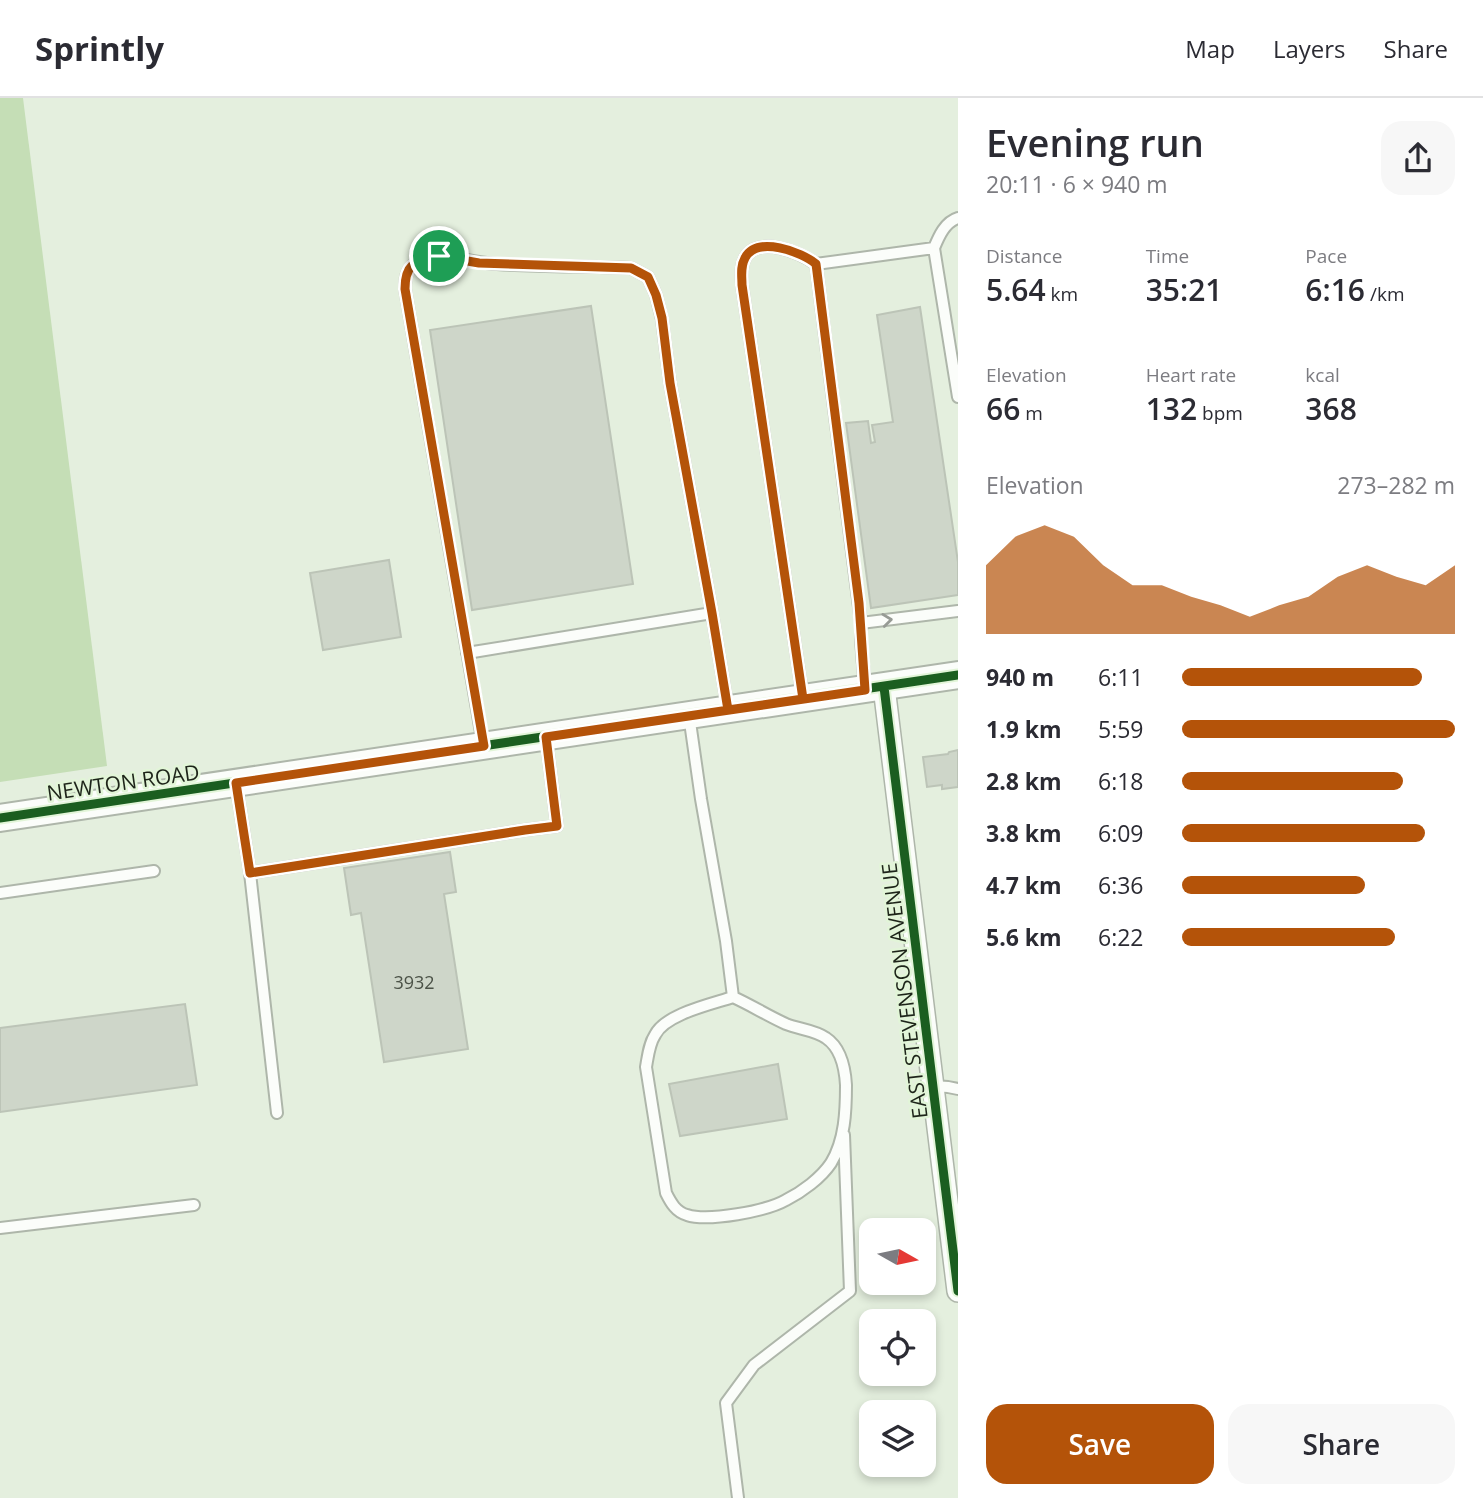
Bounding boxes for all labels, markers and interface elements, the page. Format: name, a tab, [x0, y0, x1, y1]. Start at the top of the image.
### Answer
text: Sprintly	[35, 26, 164, 71]
text: Map	[1185, 32, 1235, 65]
text: Layers	[1273, 32, 1346, 65]
text: Share	[1384, 32, 1448, 65]
text: Evening run	[986, 116, 1204, 168]
button: share	[1381, 121, 1455, 195]
text: 20:11 · 6 × 940 m	[986, 168, 1168, 200]
pin	[409, 226, 469, 286]
icon: arrive	[420, 237, 458, 275]
text: Distance	[986, 243, 1062, 269]
text: Time	[1146, 243, 1189, 269]
text: Pace	[1305, 243, 1347, 269]
text: 5.64	[986, 269, 1046, 310]
text: 35:21	[1146, 269, 1223, 310]
text: 6:16	[1305, 269, 1365, 310]
text: km	[1046, 281, 1078, 307]
text: /km	[1365, 281, 1405, 307]
text: Elevation	[986, 362, 1067, 388]
text: Heart rate	[1146, 362, 1236, 388]
text: kcal	[1305, 362, 1340, 388]
text: 66	[986, 388, 1020, 429]
text: 132	[1146, 388, 1197, 429]
text: 368	[1305, 388, 1357, 429]
text: m	[1020, 400, 1043, 426]
text: bpm	[1197, 400, 1243, 426]
text: Elevation	[986, 469, 1084, 501]
text: 273–282 m	[1337, 469, 1455, 501]
one-way arrow	[881, 612, 893, 627]
text: 940 m	[986, 661, 1054, 693]
text: 6:11	[1098, 661, 1144, 693]
text: 1.9 km	[986, 713, 1062, 745]
text: 5:59	[1098, 713, 1144, 745]
street label: NEWTON ROAD	[45, 757, 201, 807]
text: 2.8 km	[986, 765, 1062, 797]
text: 6:18	[1098, 765, 1144, 797]
text: 3.8 km	[986, 817, 1062, 849]
text: 6:09	[1098, 817, 1144, 849]
street label: EAST STEVENSON AVENUE	[874, 861, 934, 1121]
text: 4.7 km	[986, 869, 1062, 901]
text: 6:36	[1098, 869, 1144, 901]
text: 5.6 km	[986, 921, 1062, 953]
text: 6:22	[1098, 921, 1144, 953]
house number: 3932	[393, 970, 435, 994]
north arrow	[859, 1218, 936, 1295]
map controls	[859, 1218, 936, 1477]
button: locate	[859, 1309, 936, 1386]
button: layers	[859, 1400, 936, 1477]
button: Save	[986, 1404, 1214, 1484]
button: Share	[1228, 1404, 1455, 1484]

